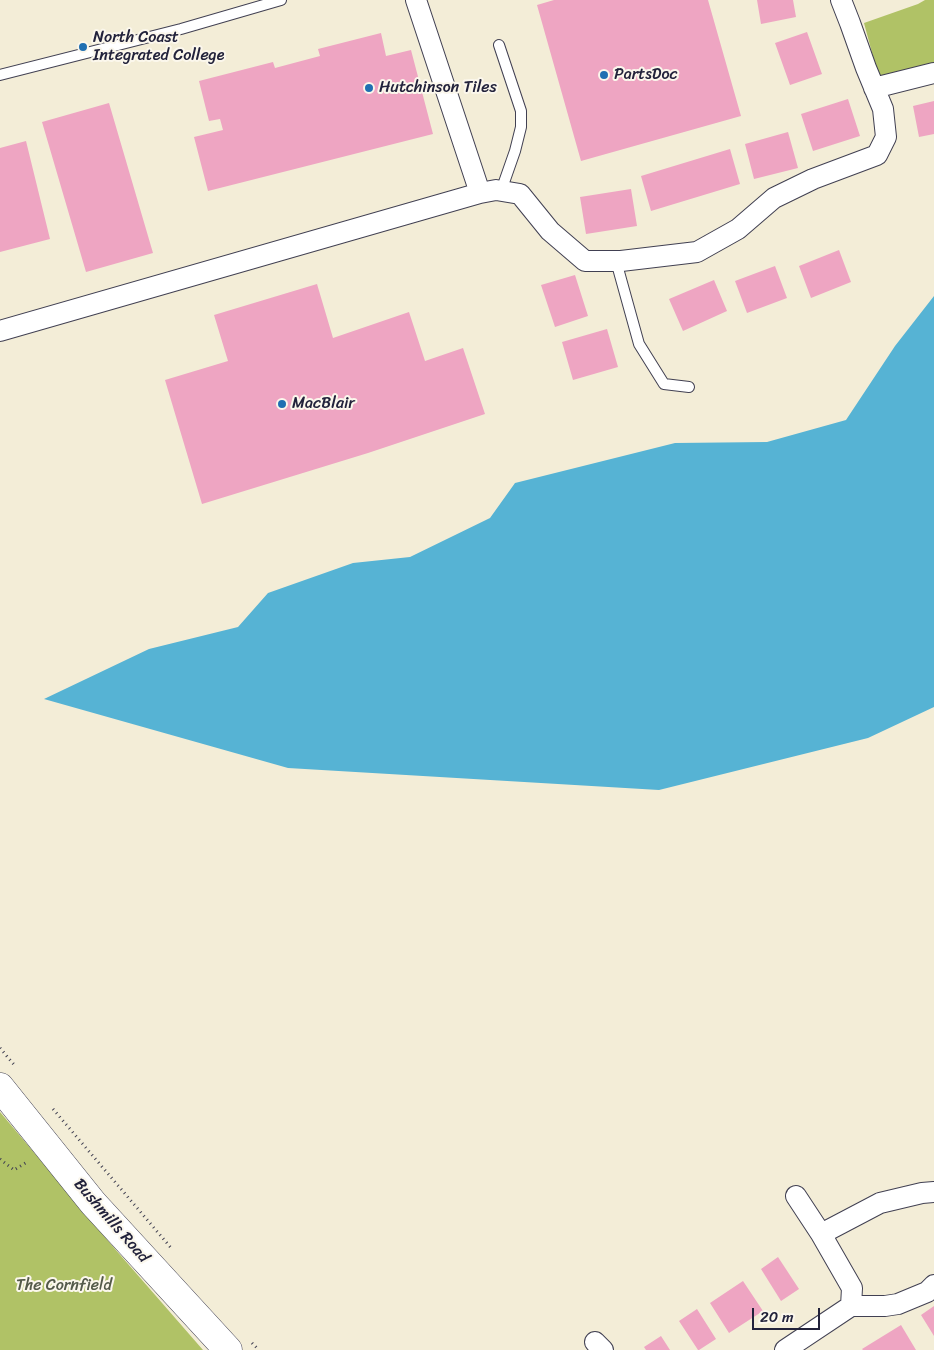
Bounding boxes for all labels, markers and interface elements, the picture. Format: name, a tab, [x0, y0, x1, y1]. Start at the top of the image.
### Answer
place label: North Coast Integrated College	[93, 28, 224, 66]
marker: North Coast Integrated College	[77, 41, 89, 53]
place label: PartsDoc	[614, 65, 678, 85]
marker: PartsDoc	[598, 69, 610, 81]
place label: Hutchinson Tiles	[379, 78, 497, 98]
marker: Hutchinson Tiles	[363, 82, 375, 94]
place label: MacBlair	[292, 394, 355, 414]
marker: MacBlair	[276, 398, 288, 410]
street label: Bushmills Road	[69, 1175, 153, 1267]
park label: The Cornfield	[16, 1276, 112, 1296]
scale bar	[754, 1298, 822, 1330]
text: 20 m	[760, 1304, 794, 1330]

